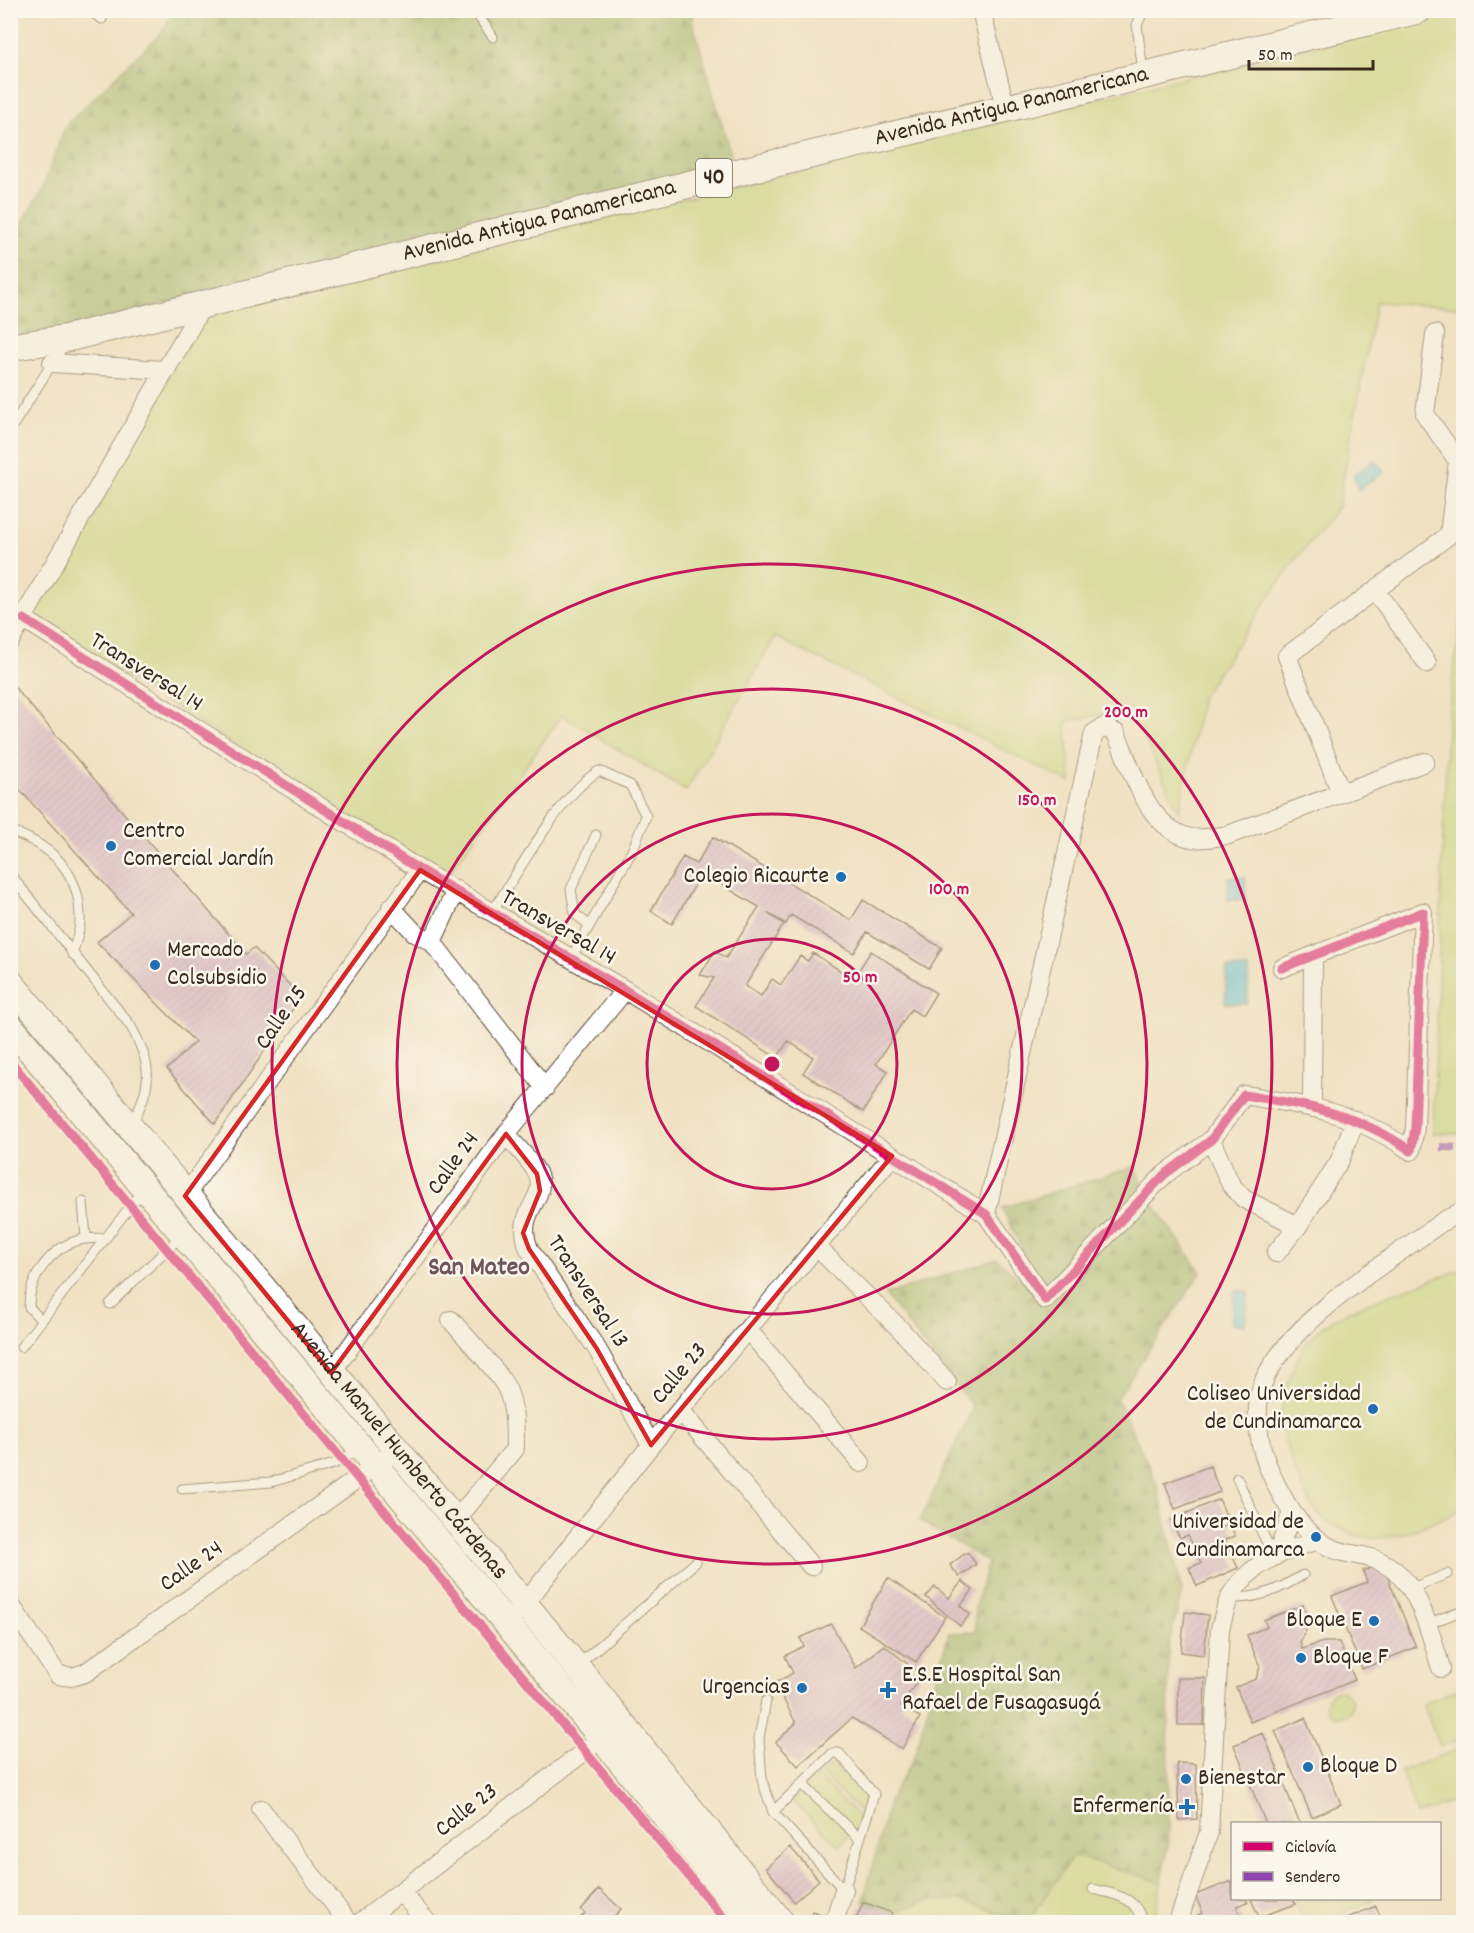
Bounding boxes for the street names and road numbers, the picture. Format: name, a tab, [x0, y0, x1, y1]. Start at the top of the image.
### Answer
street label: Avenida Antigua Panamericana	[871, 58, 1153, 156]
road number: 40	[696, 159, 732, 197]
street label: Avenida Antigua Panamericana	[399, 171, 680, 272]
street label: Transversal 14	[83, 625, 209, 721]
street label: Transversal 14	[494, 881, 622, 975]
street label: Calle 25	[247, 979, 317, 1057]
street label: Calle 24	[419, 1125, 489, 1203]
street label: Transversal 13	[538, 1229, 636, 1355]
street label: Avenida Manuel Humberto Cárdenas	[281, 1314, 516, 1588]
street label: Calle 23	[644, 1336, 716, 1412]
street label: Calle 24	[153, 1533, 231, 1601]
street label: Calle 23	[428, 1776, 506, 1846]

